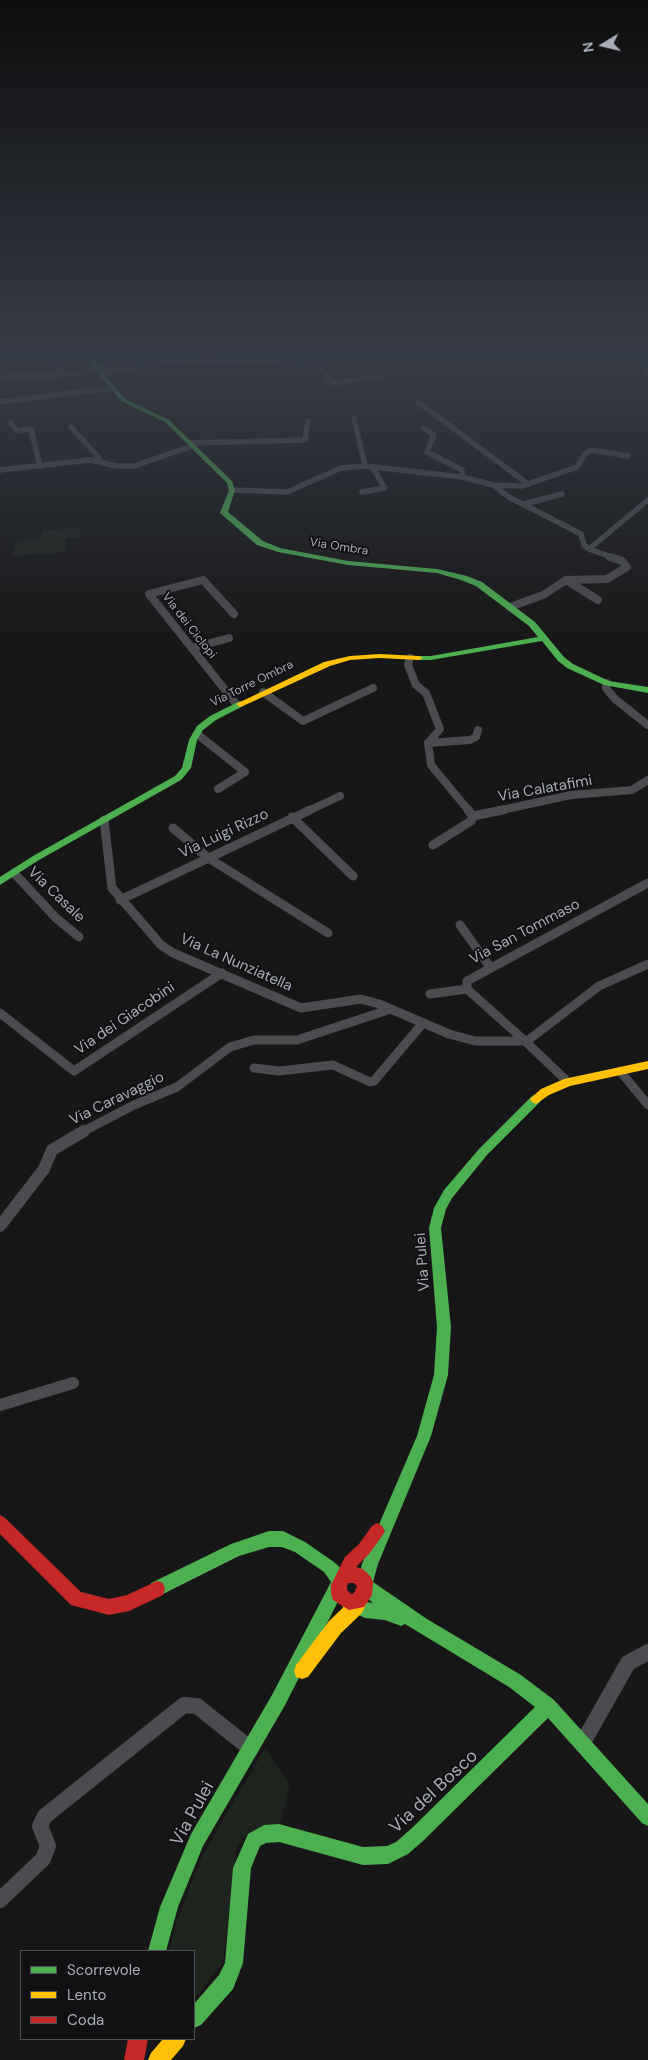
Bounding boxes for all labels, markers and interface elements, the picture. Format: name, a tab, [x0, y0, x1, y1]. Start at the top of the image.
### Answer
north arrow	[578, 20, 628, 70]
text: N	[578, 41, 598, 54]
street label: Via Ombra	[309, 535, 369, 559]
street label: Via dei Ciclopi	[159, 590, 219, 662]
street label: Via Torre Ombra	[208, 658, 296, 710]
street label: Via Calatafimi	[496, 772, 594, 806]
street label: Via Luigi Rizzo	[176, 805, 272, 863]
street label: Via Casale	[24, 863, 88, 927]
street label: Via San Tommaso	[467, 895, 583, 969]
street label: Via La Nunziatella	[177, 930, 295, 996]
street label: Via dei Giacobini	[71, 979, 179, 1059]
street label: Via Caravaggio	[67, 1068, 167, 1130]
street label: Via Pulei	[412, 1232, 434, 1292]
street label: Via del Bosco	[385, 1746, 483, 1838]
street label: Via Pulei	[167, 1778, 219, 1850]
legend	[20, 1950, 195, 2040]
text: Scorrevole	[67, 1960, 141, 1980]
text: Lento	[67, 1985, 106, 2005]
text: Coda	[67, 2010, 104, 2030]

